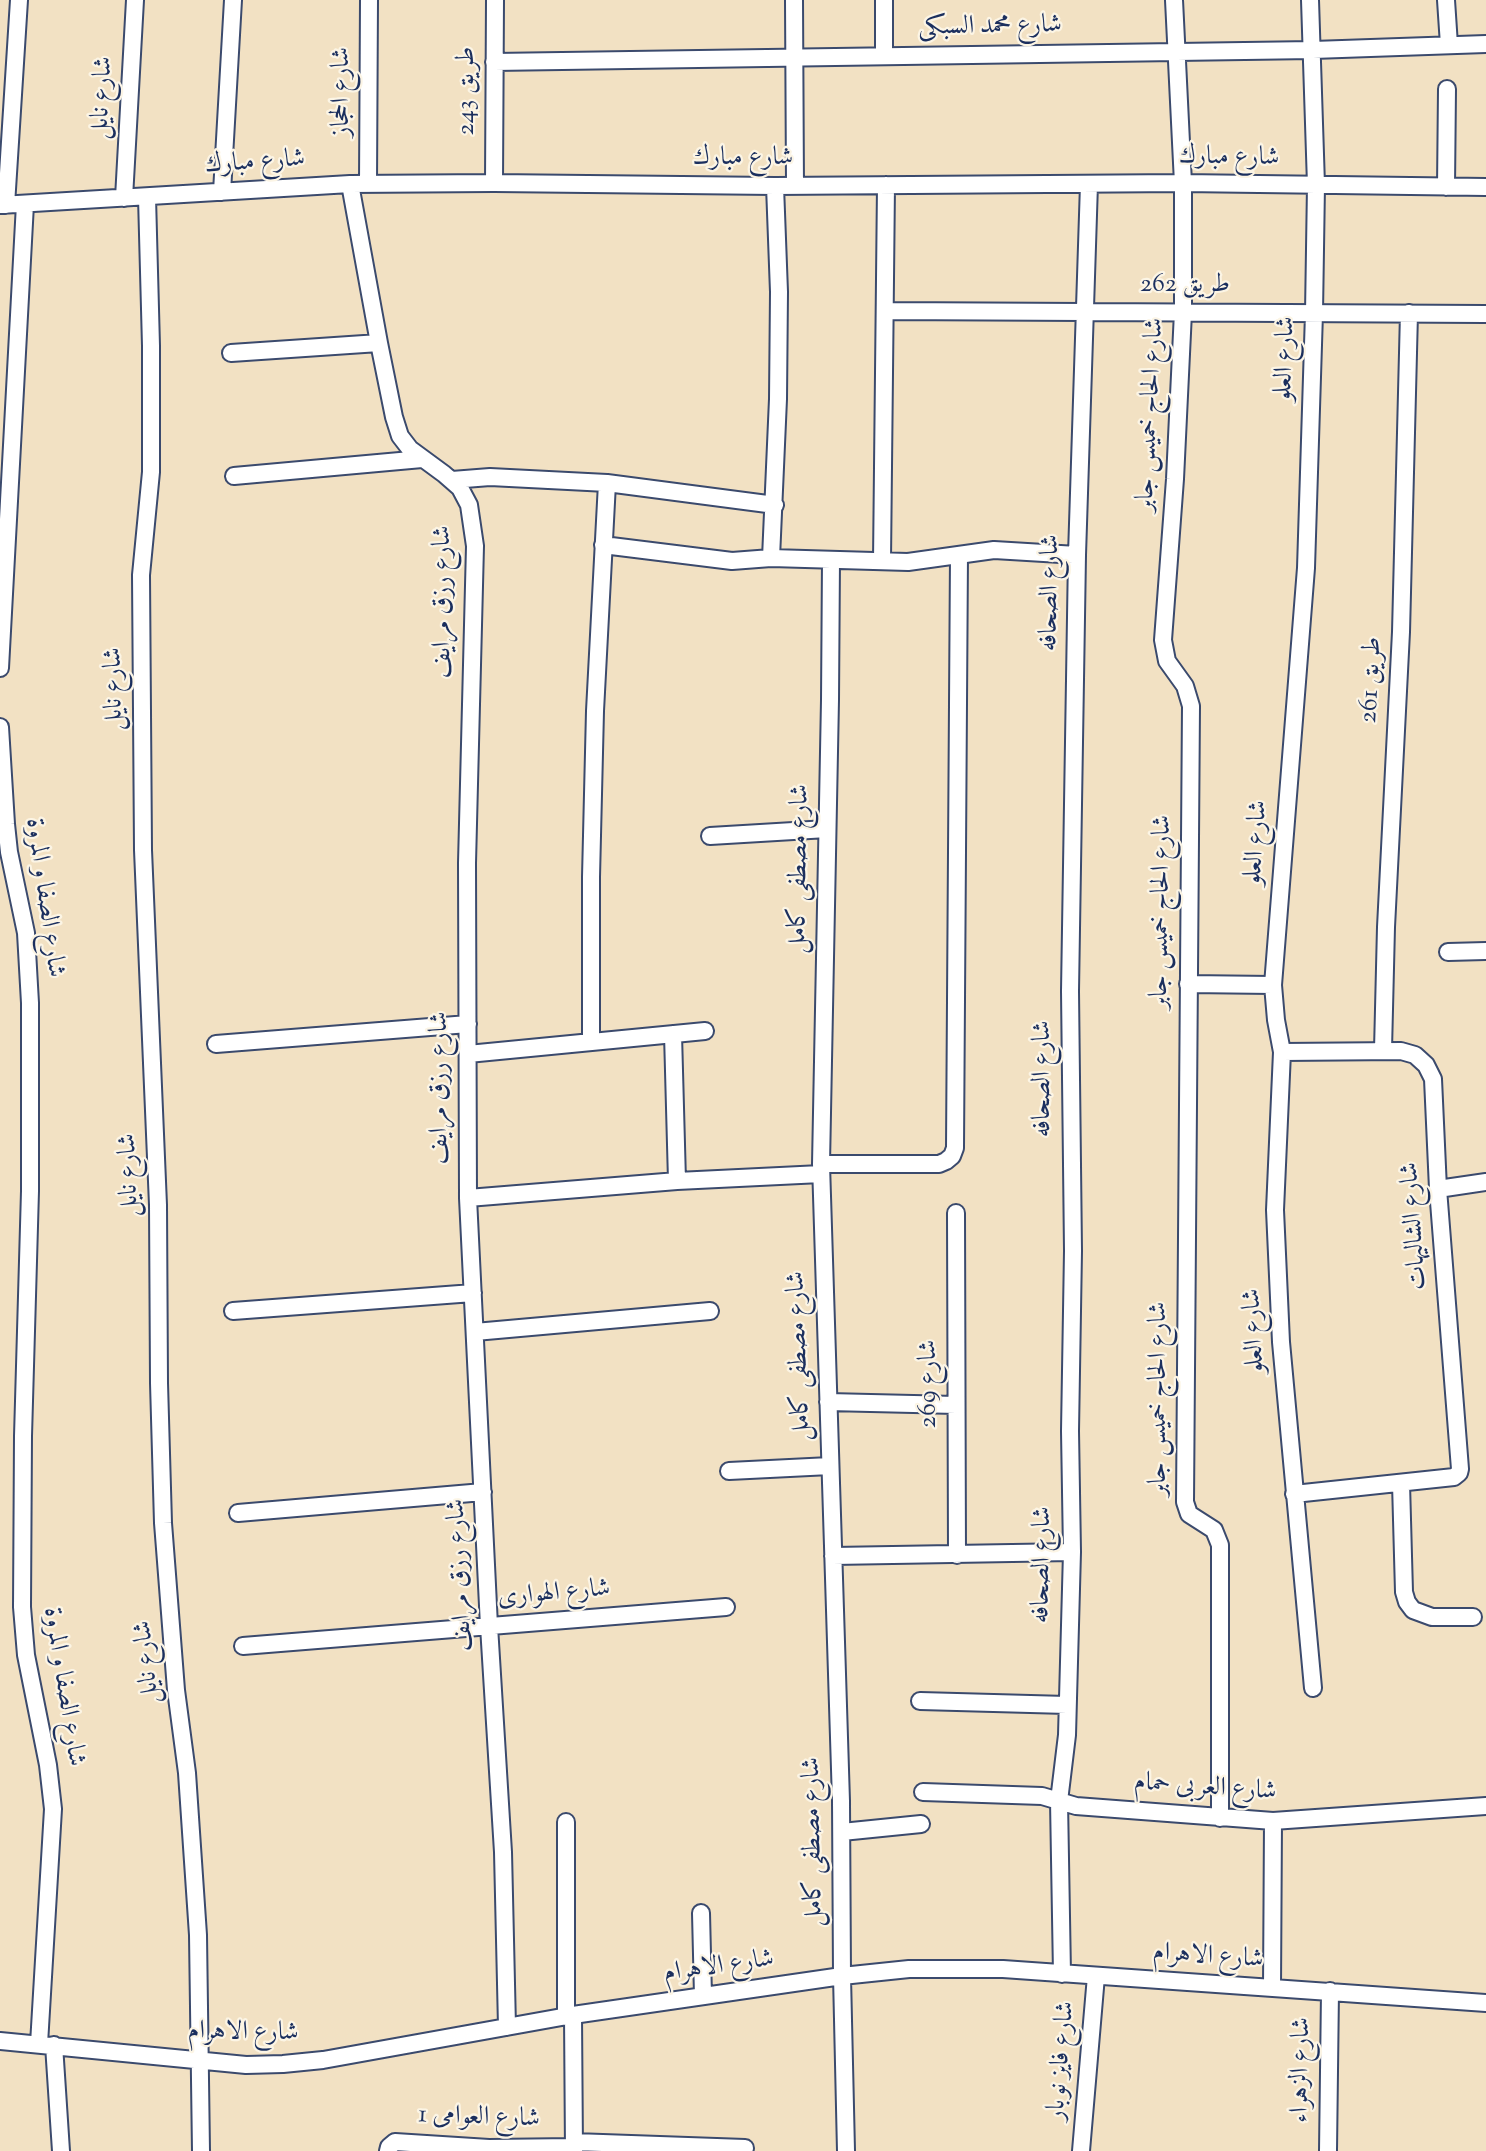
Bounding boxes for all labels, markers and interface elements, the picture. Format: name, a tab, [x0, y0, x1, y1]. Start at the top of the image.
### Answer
street label: شارع محمد السبكى	[918, 11, 1062, 45]
street label: شارع الحجاز	[328, 47, 360, 137]
street label: طريق 243	[453, 47, 485, 135]
street label: شارع نايل	[86, 56, 122, 140]
street label: شارع مبارك	[1178, 143, 1280, 175]
street label: شارع مبارك	[693, 144, 793, 176]
street label: شارع مبارك	[204, 145, 306, 183]
street label: طريق 262	[1140, 271, 1230, 303]
street label: شارع العلو	[1270, 316, 1304, 402]
street label: شارع الحاج خميس جابر	[1131, 317, 1173, 513]
street label: شارع رزق مرايف	[429, 526, 461, 678]
street label: شارع الصحافه	[1035, 534, 1069, 652]
street label: طريق 261	[1355, 636, 1391, 724]
street label: شارع نايل	[100, 647, 132, 731]
street label: شارع مصطفى كامل	[784, 784, 818, 954]
street label: شارع العلو	[1239, 799, 1277, 887]
street label: شارع الحاج خميس جابر	[1146, 815, 1180, 1009]
street label: شارع الصفا و المروة	[16, 816, 70, 980]
street label: شارع رزق مرايف	[426, 1012, 458, 1164]
street label: شارع الصحافه	[1029, 1021, 1061, 1137]
street label: شارع نايل	[114, 1133, 148, 1217]
street label: شارع الشاليهات	[1396, 1161, 1436, 1291]
street label: شارع مصطفى كامل	[782, 1271, 820, 1441]
street label: شارع العلو	[1238, 1288, 1274, 1374]
street label: شارع الحاج خميس جابر	[1145, 1302, 1177, 1496]
street label: شارع 269	[915, 1340, 947, 1428]
street label: شارع رزق مرايف	[442, 1498, 482, 1652]
street label: شارع الصحافه	[1027, 1506, 1061, 1624]
street label: شارع الهوارى	[496, 1575, 612, 1615]
street label: شارع الصفا و المروة	[34, 1605, 90, 1769]
street label: شارع نايل	[129, 1619, 169, 1705]
street label: شارع مصطفى كامل	[798, 1757, 832, 1927]
street label: شارع العربى حمام	[1133, 1768, 1277, 1810]
street label: شارع الاهرام	[1152, 1939, 1264, 1977]
street label: شارع الاهرام	[662, 1945, 776, 1991]
street label: شارع فايز نوبار	[1042, 2000, 1084, 2122]
street label: شارع الاهرام	[187, 2017, 299, 2051]
street label: شارع الزهراء	[1286, 2017, 1320, 2123]
street label: شارع العوامى 1	[418, 2101, 540, 2137]

